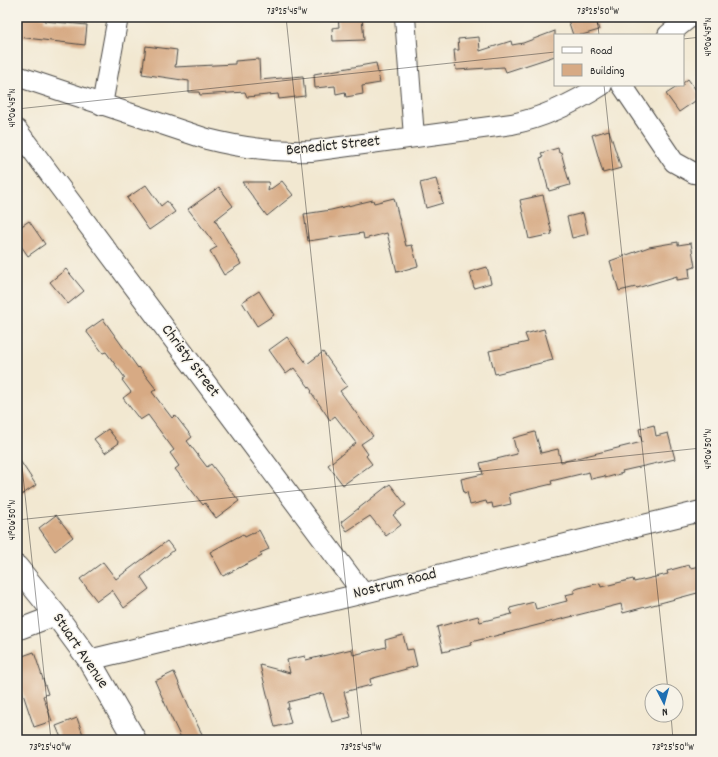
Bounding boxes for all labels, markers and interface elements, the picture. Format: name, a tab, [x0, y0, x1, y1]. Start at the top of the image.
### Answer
text: 73°25'45"W	[267, 5, 308, 19]
text: 73°25'50"W	[577, 5, 619, 19]
text: 41°06'45"N	[702, 17, 716, 57]
legend	[554, 34, 684, 86]
text: Road	[590, 43, 612, 60]
text: Building	[590, 63, 625, 80]
text: 41°06'45"N	[6, 88, 20, 128]
street label: Benedict Street	[285, 130, 381, 162]
street label: Christy Street	[155, 320, 225, 402]
text: 41°06'50"N	[702, 429, 716, 469]
text: 41°06'50"N	[6, 500, 20, 540]
street label: Nostrum Road	[351, 563, 439, 605]
street label: Stuart Avenue	[46, 609, 114, 693]
north arrow	[644, 683, 684, 723]
text: N	[661, 703, 668, 719]
text: 73°25'40"W	[29, 741, 71, 755]
text: 73°25'45"W	[341, 741, 382, 755]
text: 73°25'50"W	[652, 741, 694, 755]

